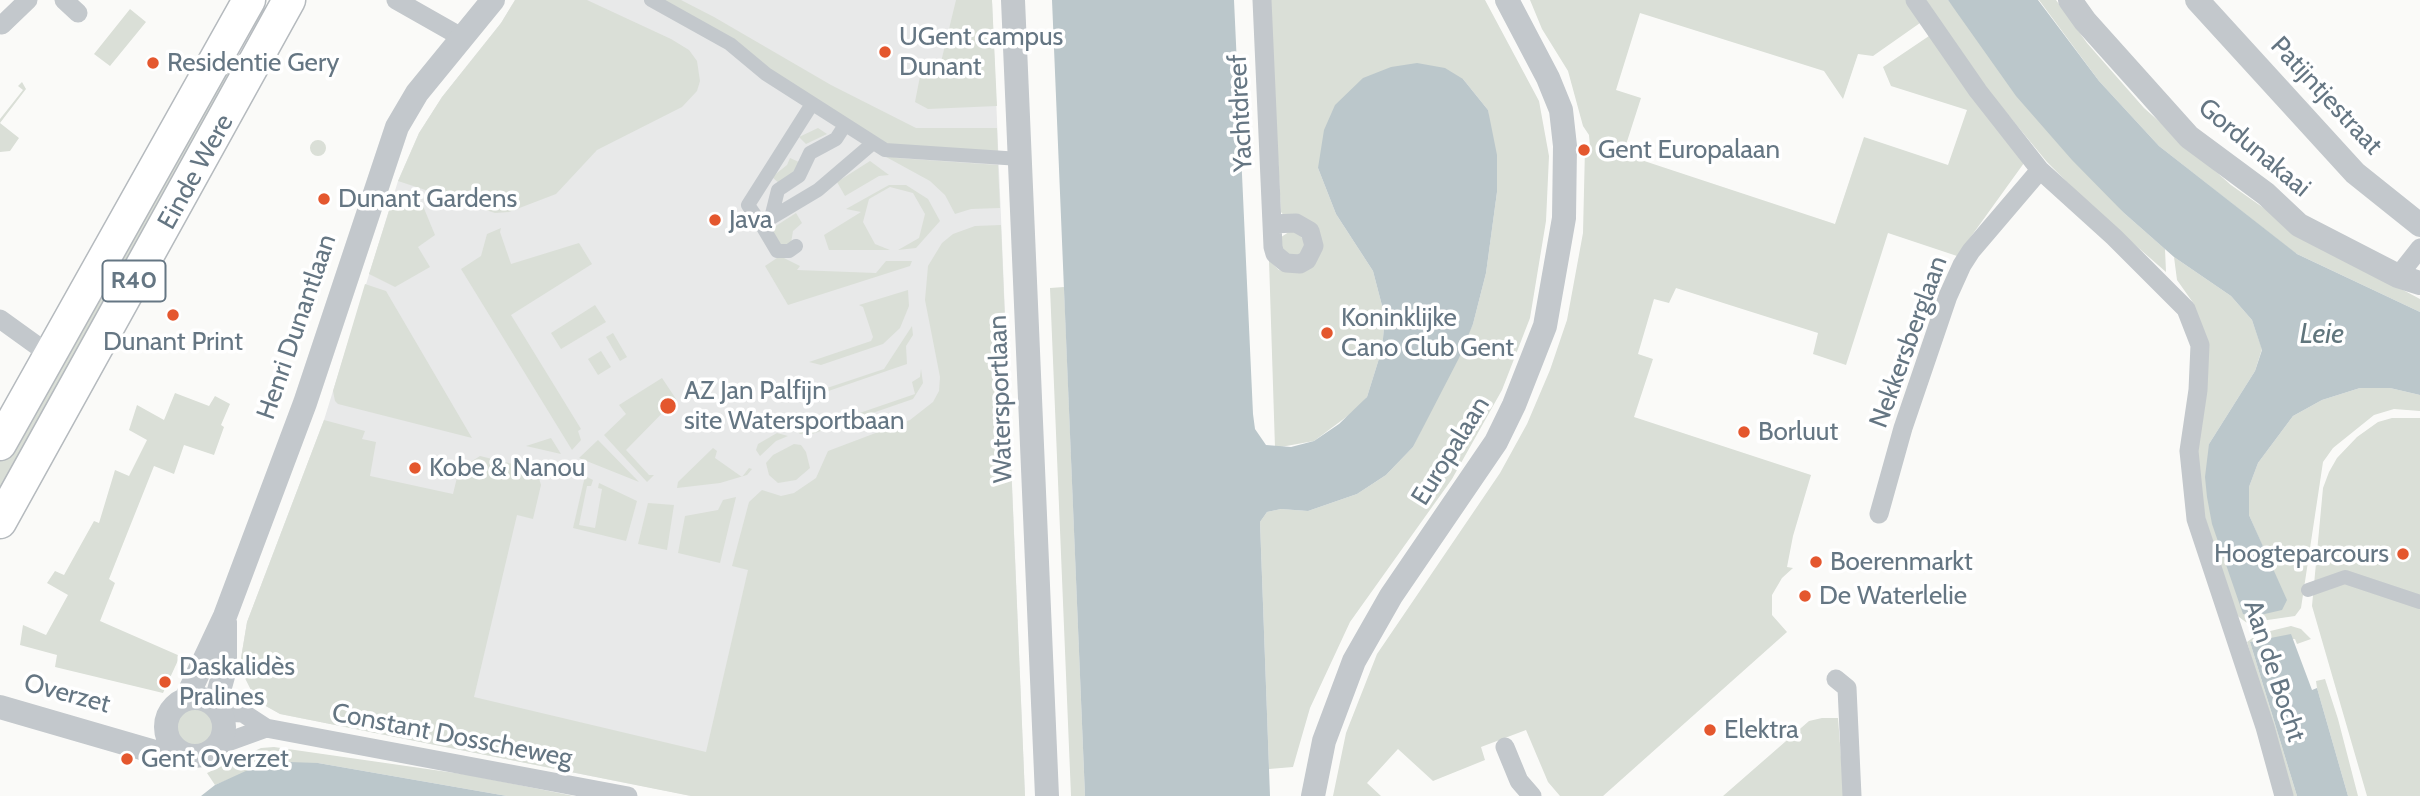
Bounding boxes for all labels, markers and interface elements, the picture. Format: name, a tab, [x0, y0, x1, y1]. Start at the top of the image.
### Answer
place label: UGent campus Dunant	[899, 21, 1063, 82]
street label: Patijntjestraat	[2264, 31, 2388, 161]
marker: UGent campus Dunant	[877, 44, 893, 60]
place label: Residentie Gery	[167, 47, 339, 79]
street label: Yachtdreef	[1222, 54, 1260, 172]
marker: Residentie Gery	[145, 55, 161, 71]
street label: Gordunakaai	[2192, 92, 2316, 204]
street label: Einde Were	[152, 109, 240, 235]
place label: Gent Europalaan	[1598, 134, 1780, 166]
marker: Gent Europalaan	[1576, 142, 1592, 158]
place label: Dunant Gardens	[338, 183, 517, 215]
marker: Dunant Gardens	[316, 191, 332, 207]
place label: Java	[729, 204, 772, 236]
marker: Java	[707, 212, 723, 228]
street label: Henri Dunantlaan	[251, 230, 343, 424]
street label: Nekkersberglaan	[1863, 252, 1955, 432]
road number: R40	[102, 260, 166, 302]
place label: Koninklijke Cano Club Gent	[1341, 302, 1514, 364]
marker: Dunant Print	[165, 307, 181, 323]
street label: Watersportlaan	[982, 314, 1020, 484]
water label: Leie	[2300, 318, 2344, 352]
marker: Koninklijke Cano Club Gent	[1319, 325, 1335, 341]
place label: Dunant Print	[103, 326, 243, 358]
place label: AZ Jan Palfijn site Watersportbaan	[684, 375, 905, 436]
street label: Europalaan	[1405, 391, 1497, 511]
marker: AZ Jan Palfijn site Watersportbaan	[658, 396, 678, 416]
place label: Borluut	[1758, 416, 1838, 448]
marker: Borluut	[1736, 424, 1752, 440]
place label: Kobe & Nanou	[429, 452, 585, 484]
marker: Kobe & Nanou	[407, 460, 423, 476]
place label: Hoogteparcours	[2214, 538, 2389, 570]
place label: Boerenmarkt	[1830, 546, 1973, 578]
marker: Hoogteparcours	[2395, 546, 2411, 562]
marker: Boerenmarkt	[1808, 554, 1824, 570]
place label: De Waterlelie	[1819, 580, 1967, 612]
marker: De Waterlelie	[1797, 588, 1813, 604]
street label: Aan de Bocht	[2236, 596, 2312, 746]
place label: Daskalidès Pralines	[179, 651, 295, 712]
street label: Overzet	[20, 668, 114, 720]
marker: Daskalidès Pralines	[157, 674, 173, 690]
street label: Constant Dosscheweg	[329, 697, 575, 775]
place label: Elektra	[1724, 714, 1799, 746]
marker: Elektra	[1702, 722, 1718, 738]
place label: Gent Overzet	[141, 743, 289, 775]
marker: Gent Overzet	[119, 751, 135, 767]

